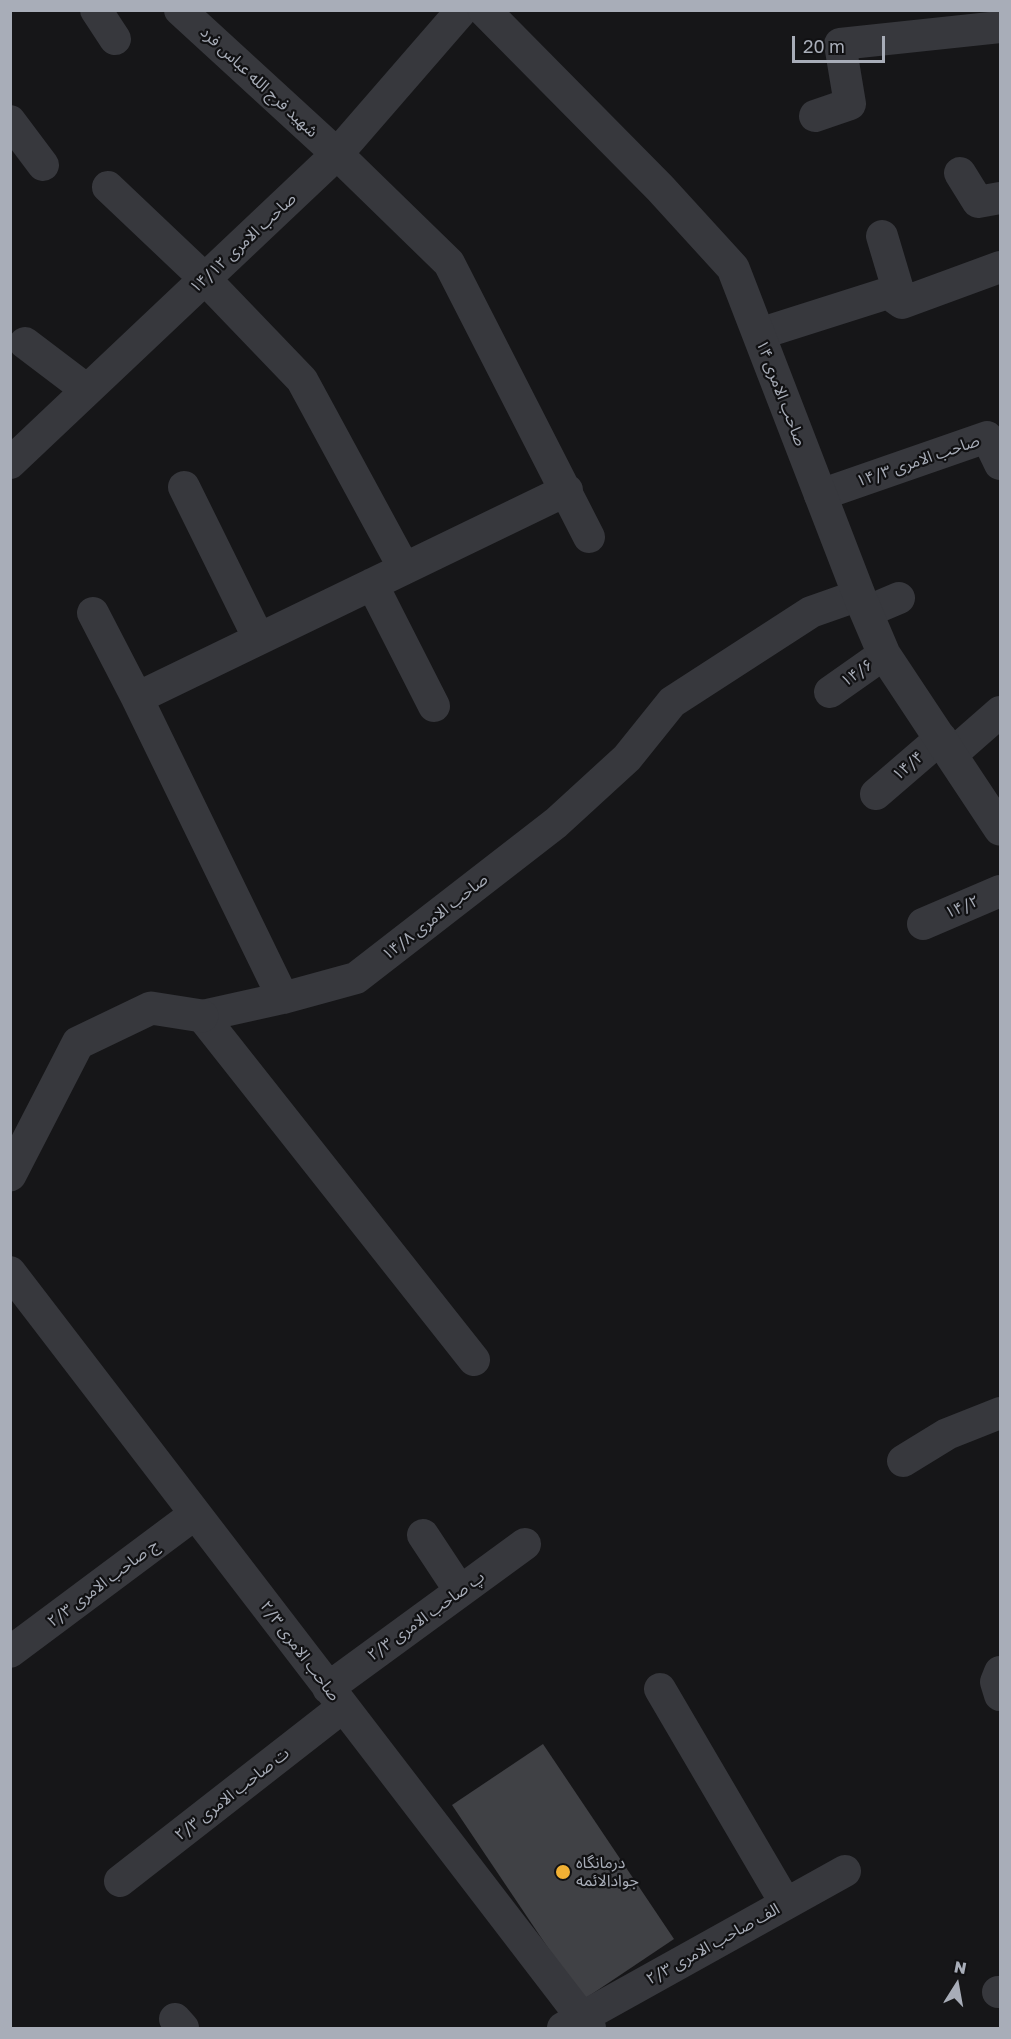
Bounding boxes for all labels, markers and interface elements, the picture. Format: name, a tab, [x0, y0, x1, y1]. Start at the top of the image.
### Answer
street label: شهید فرج الله عباس فرد	[196, 23, 322, 141]
scale bar	[795, 24, 888, 62]
text: 20 m	[803, 35, 845, 57]
street label: ۱۴/۱۲ صاحب الامری	[186, 189, 300, 297]
street label: ۱۴ صاحب الامری	[752, 337, 810, 449]
street label: ۱۴/۳ صاحب الامری	[854, 431, 982, 491]
street label: ۱۴/۶	[837, 655, 877, 691]
street label: ۱۴/۴	[888, 747, 928, 785]
street label: صاحب الامری ۱۴/۸	[378, 870, 492, 964]
street label: ۱۴/۲	[942, 891, 982, 923]
street label: ۲/۳ ج صاحب الامری	[44, 1535, 162, 1631]
street label: ۲/۳ پ صاحب الامری	[364, 1567, 488, 1665]
street label: ۲/۳ صاحب الامری	[256, 1597, 344, 1705]
street label: ۲/۳ ت صاحب الامری	[171, 1743, 293, 1845]
place label: درمانگاه جوادالائمه	[576, 1853, 639, 1891]
marker: درمانگاه جوادالائمه	[554, 1863, 572, 1881]
street label: ۲/۳ الف صاحب الامری	[643, 1899, 783, 1989]
north arrow	[927, 1955, 987, 2015]
text: N	[953, 1956, 968, 1978]

